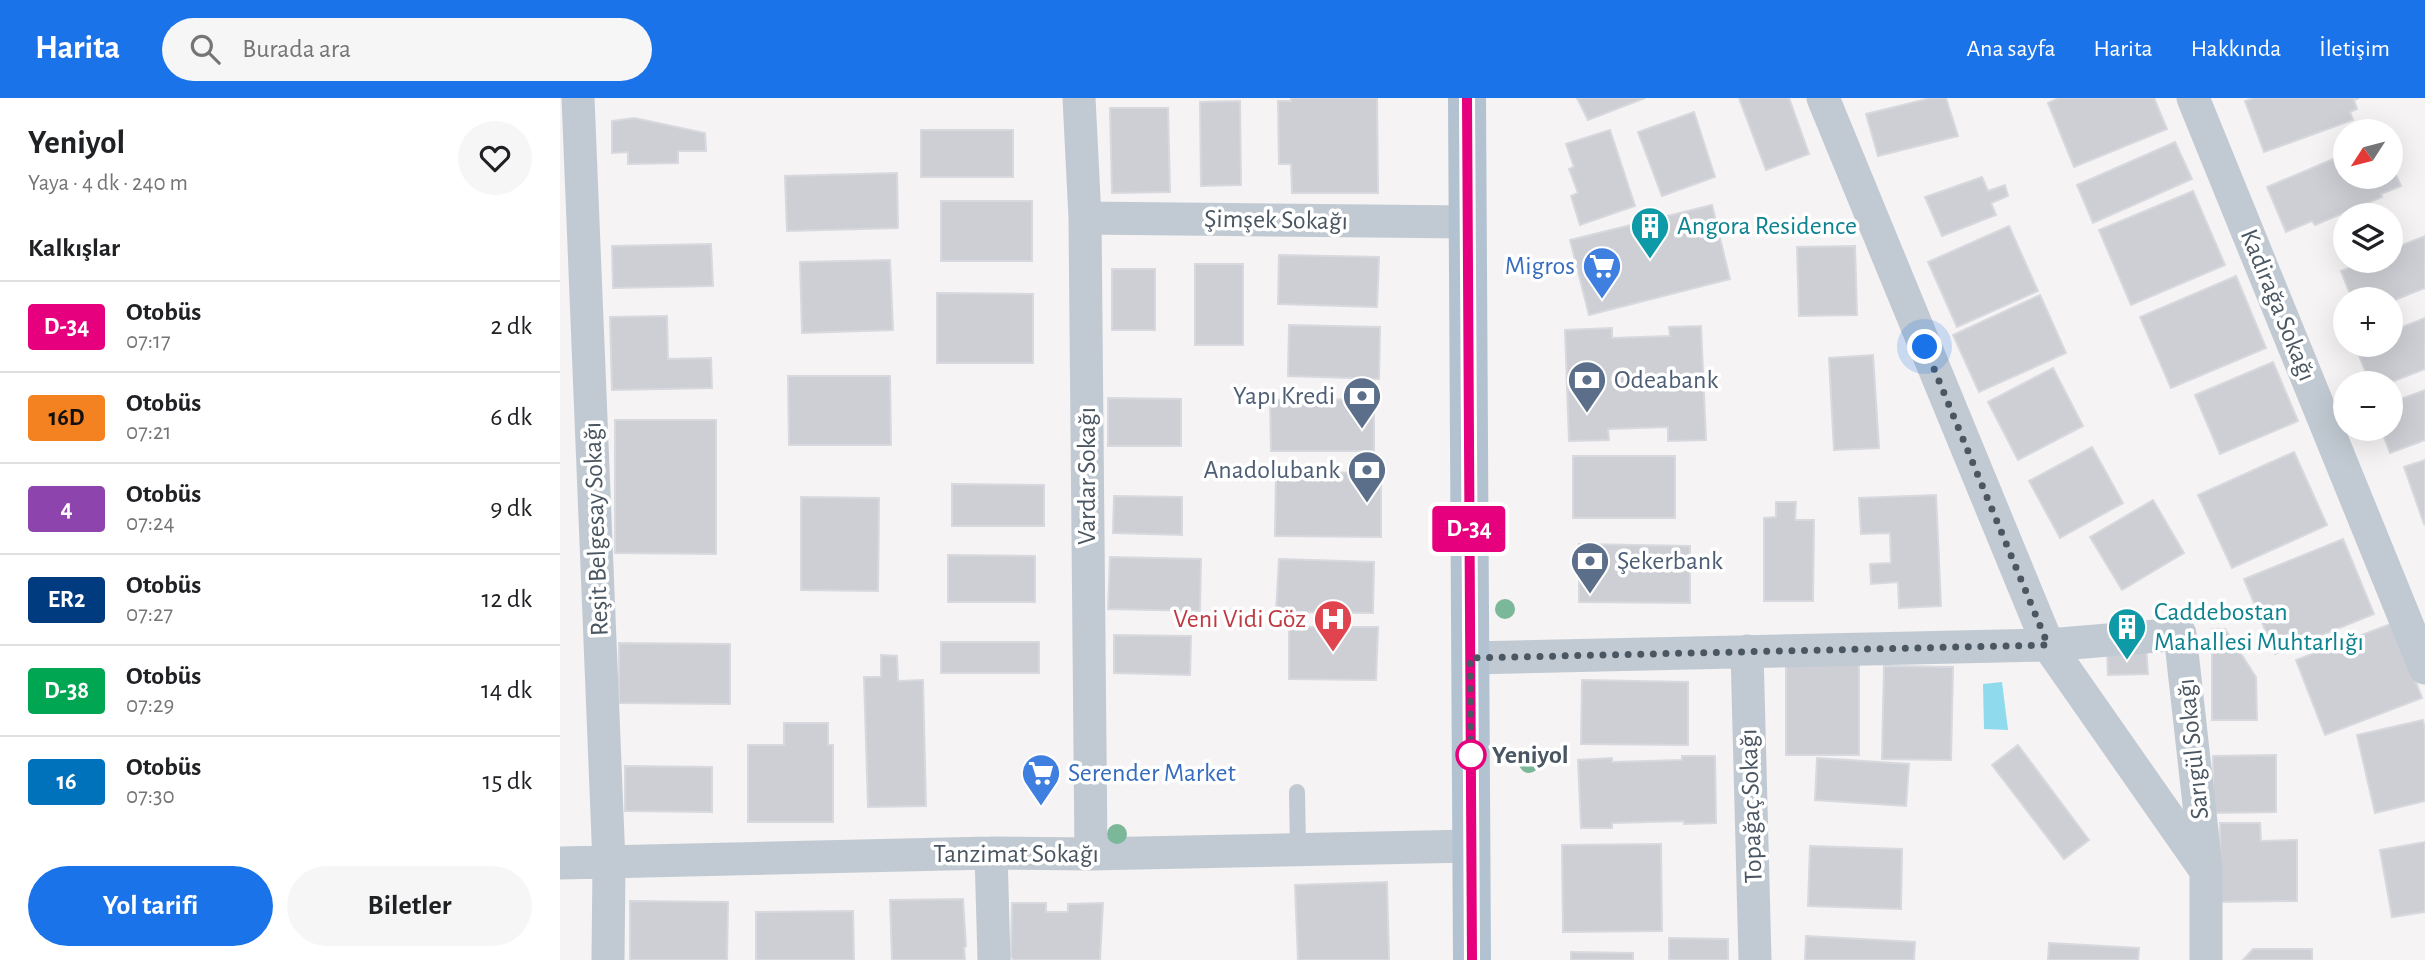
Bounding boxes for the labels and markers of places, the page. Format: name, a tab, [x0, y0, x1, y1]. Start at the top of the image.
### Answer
building icon: Angora Residence	[1629, 205, 1671, 260]
place label: Angora Residence	[1677, 213, 1857, 239]
supermarket icon: Migros	[1581, 245, 1623, 300]
place label: Migros	[1505, 253, 1575, 279]
bank icon: Odeabank	[1566, 359, 1608, 414]
place label: Odeabank	[1614, 367, 1719, 393]
bank icon: Yapı Kredi	[1341, 375, 1383, 430]
place label: Yapı Kredi	[1233, 383, 1335, 409]
bank icon: Anadolubank	[1346, 449, 1388, 504]
place label: Anadolubank	[1204, 457, 1340, 483]
bank icon: Şekerbank	[1569, 540, 1611, 595]
place label: Şekerbank	[1617, 548, 1723, 574]
hospital icon: Veni Vidi Göz	[1312, 598, 1354, 653]
place label: Caddebostan Mahallesi Muhtarlığı	[2154, 599, 2364, 655]
place label: Veni Vidi Göz	[1173, 606, 1306, 632]
building icon: Caddebostan Mahallesi Muhtarlığı	[2106, 606, 2148, 661]
marker: Yeniyol	[1456, 740, 1486, 770]
place label: Yeniyol	[1492, 742, 1569, 768]
supermarket icon: Serender Market	[1020, 752, 1062, 807]
place label: Serender Market	[1068, 760, 1236, 786]

